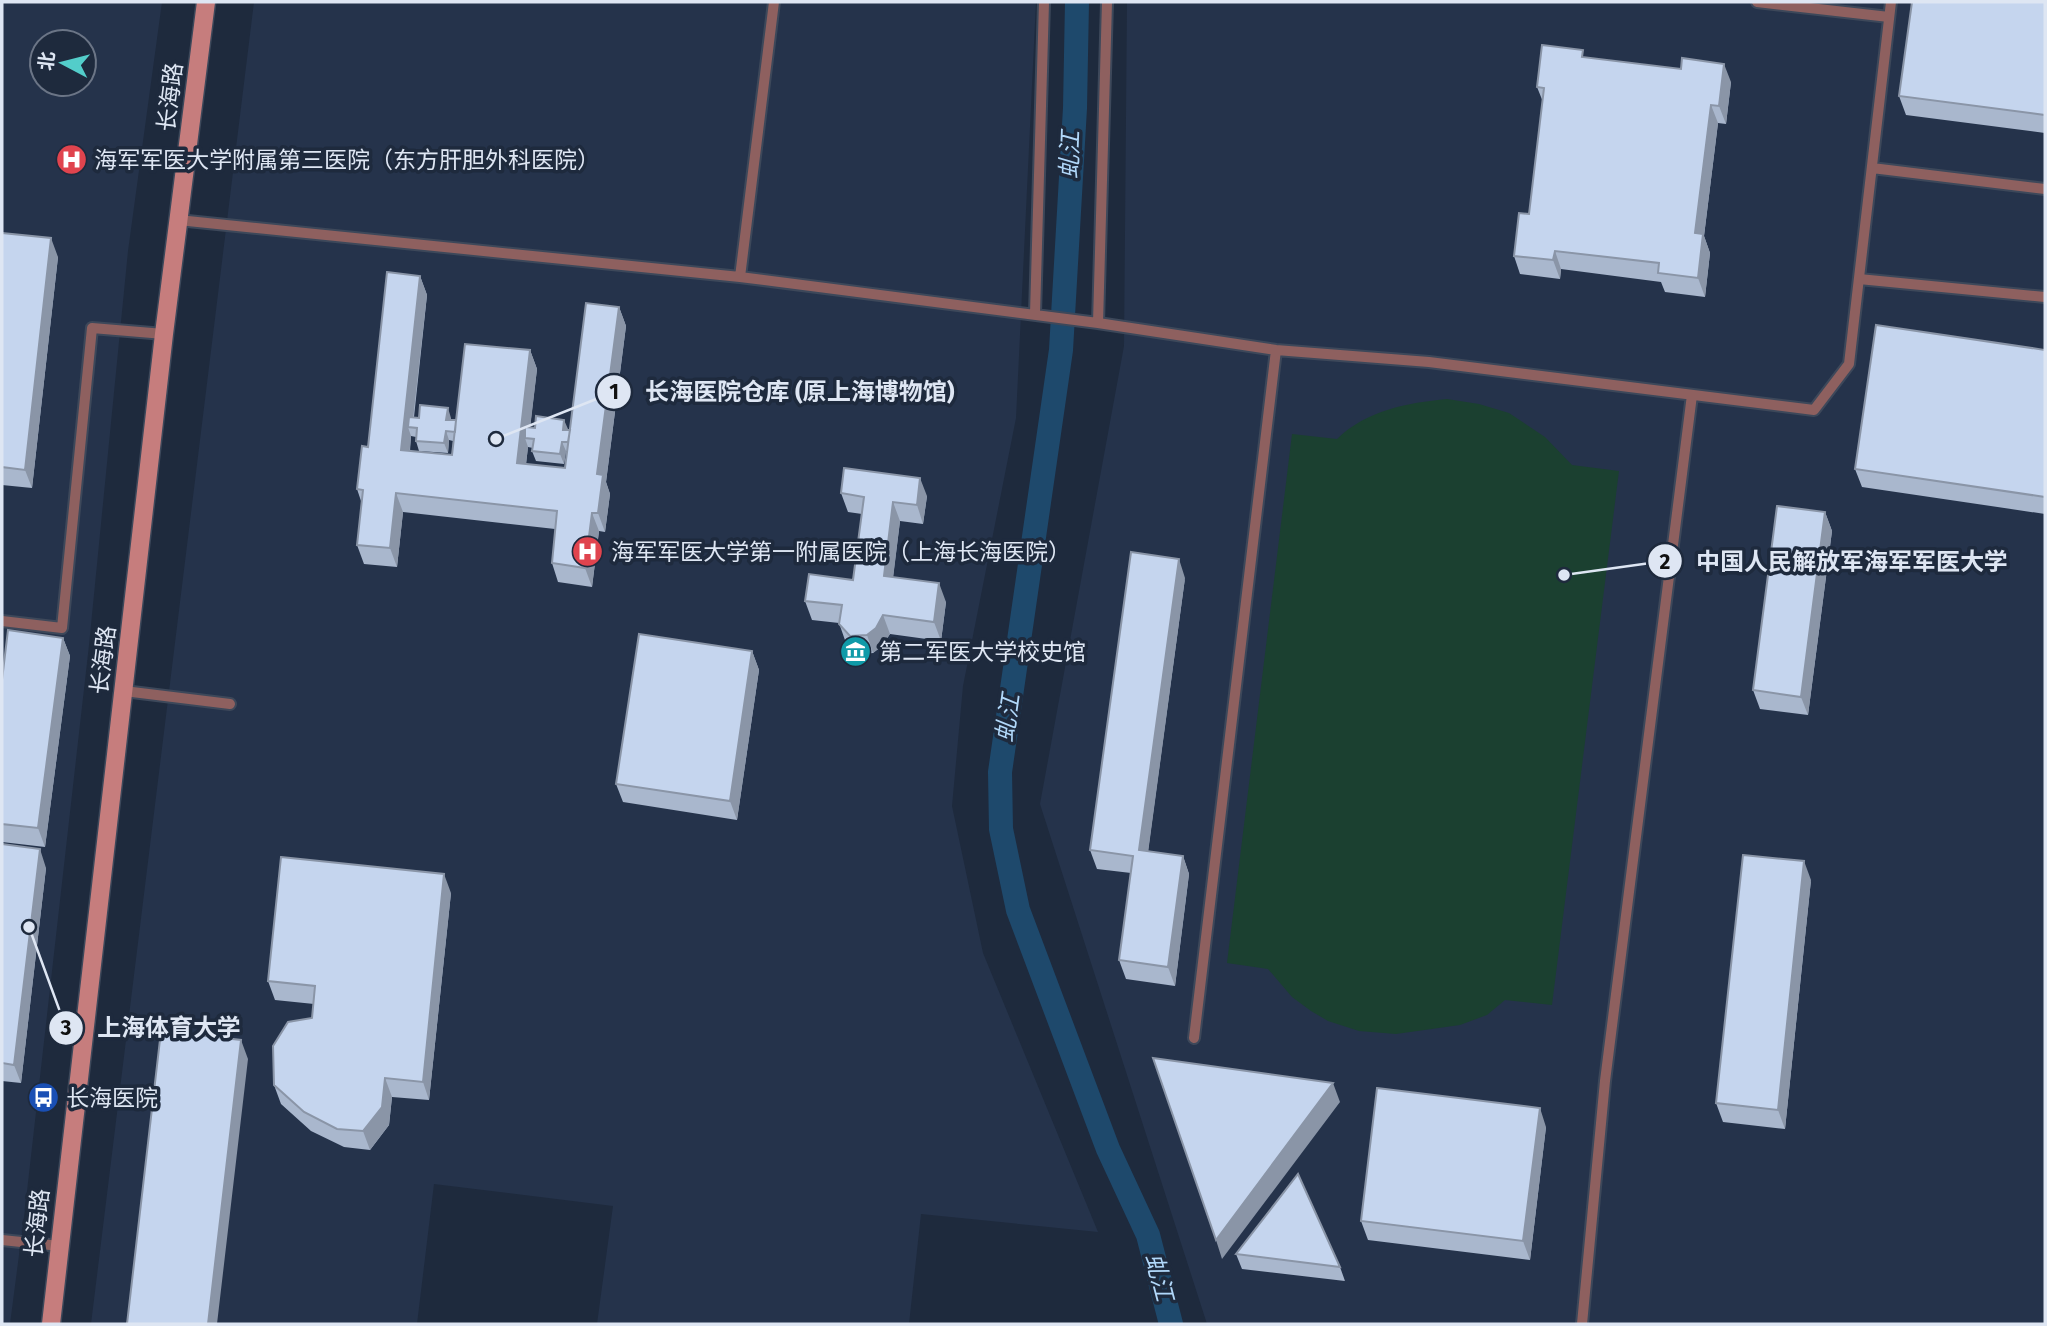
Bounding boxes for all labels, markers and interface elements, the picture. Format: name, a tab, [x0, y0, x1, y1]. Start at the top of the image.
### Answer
north arrow	[28, 28, 98, 98]
text: 北	[34, 50, 59, 72]
street label: 长海路	[152, 61, 188, 133]
water label: 虬江	[1055, 128, 1085, 179]
hospital icon: 海军军医大学附属第三医院（东方肝胆外科医院）	[54, 143, 88, 177]
place label: 海军军医大学附属第三医院（东方肝胆外科医院）	[94, 146, 600, 174]
callout: 长海医院仓库 (原上海博物馆)	[596, 369, 968, 414]
text: 长海医院仓库 (原上海博物馆)	[645, 378, 955, 406]
text: 1	[609, 379, 619, 405]
hospital icon: 海军军医大学第一附属医院（上海长海医院）	[571, 535, 605, 569]
place label: 海军军医大学第一附属医院（上海长海医院）	[611, 538, 1071, 566]
callout: 中国人民解放军海军军医大学	[1647, 539, 2022, 584]
text: 中国人民解放军海军军医大学	[1696, 548, 2008, 576]
text: 2	[1660, 549, 1671, 575]
street label: 长海路	[85, 624, 121, 696]
museum icon: 第二军医大学校史馆	[839, 635, 873, 669]
place label: 第二军医大学校史馆	[879, 638, 1086, 666]
water label: 虬江	[991, 689, 1026, 744]
callout: 上海体育大学	[48, 1005, 255, 1050]
text: 上海体育大学	[97, 1014, 241, 1042]
text: 3	[60, 1015, 72, 1041]
bus stop icon: 长海医院	[26, 1081, 60, 1115]
place label: 长海医院	[66, 1084, 158, 1112]
street label: 长海路	[19, 1187, 55, 1259]
water label: 虬江	[1139, 1250, 1180, 1307]

